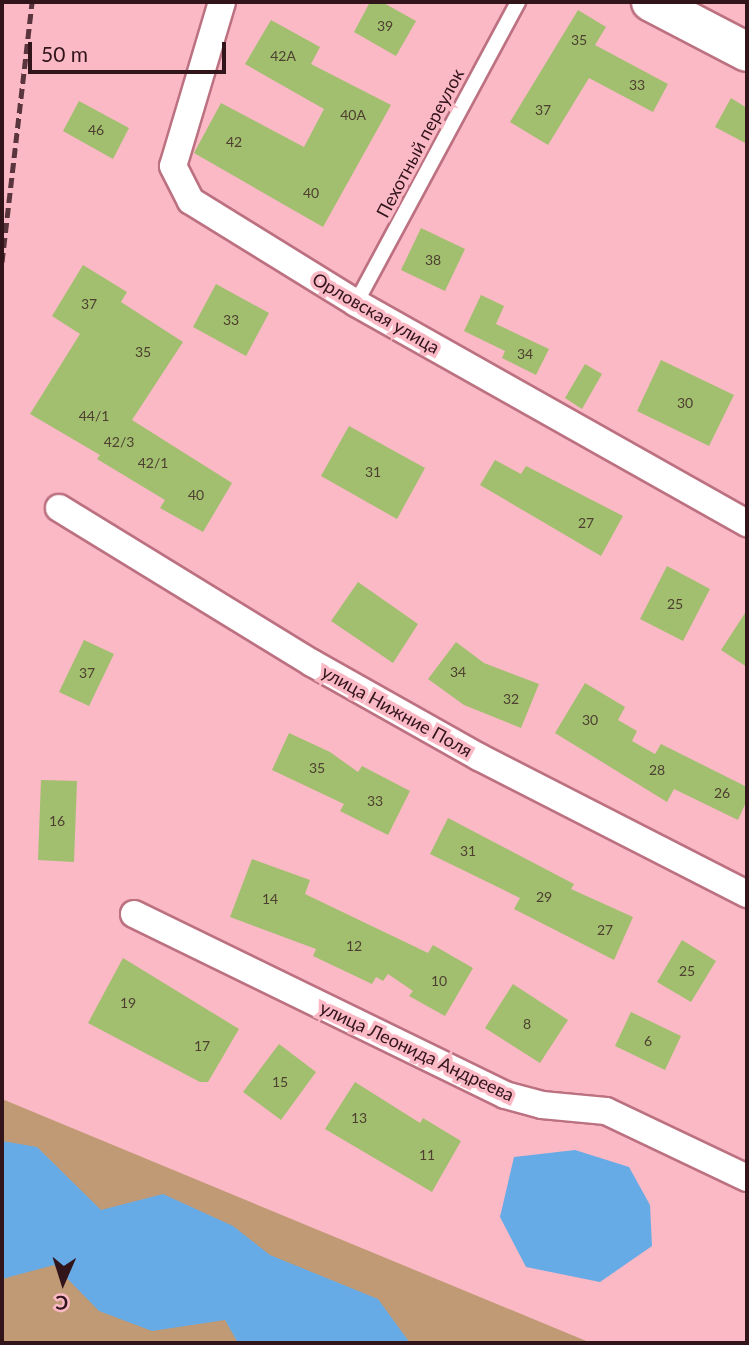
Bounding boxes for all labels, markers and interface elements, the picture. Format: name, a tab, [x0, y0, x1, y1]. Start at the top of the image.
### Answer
house number: 39	[377, 18, 393, 34]
scale bar	[32, 28, 229, 72]
house number: 35	[571, 32, 587, 48]
text: 50 m	[41, 41, 88, 66]
house number: 42А	[270, 48, 296, 64]
street label: Пехотный переулок	[372, 65, 468, 221]
house number: 33	[629, 77, 645, 93]
house number: 37	[535, 102, 551, 118]
house number: 40А	[340, 107, 366, 123]
house number: 46	[88, 122, 104, 138]
house number: 42	[226, 134, 242, 150]
house number: 40	[303, 185, 319, 201]
house number: 38	[425, 252, 441, 268]
street label: Орловская улица	[309, 268, 443, 358]
house number: 37	[81, 296, 97, 312]
house number: 33	[223, 312, 239, 328]
house number: 35	[135, 344, 151, 360]
house number: 34	[517, 346, 533, 362]
house number: 30	[677, 395, 693, 411]
house number: 44/1	[79, 408, 109, 424]
house number: 42/3	[104, 434, 134, 450]
house number: 42/1	[138, 455, 168, 471]
house number: 31	[365, 464, 381, 480]
house number: 40	[188, 487, 204, 503]
house number: 27	[578, 515, 594, 531]
house number: 25	[667, 596, 683, 612]
street label: улица Нижние Поля	[318, 661, 476, 761]
house number: 34	[450, 664, 466, 680]
house number: 37	[79, 665, 95, 681]
house number: 32	[503, 691, 519, 707]
house number: 30	[582, 712, 598, 728]
house number: 35	[309, 760, 325, 776]
house number: 28	[649, 762, 665, 778]
house number: 26	[714, 785, 730, 801]
house number: 33	[367, 793, 383, 809]
house number: 16	[49, 813, 65, 829]
house number: 31	[460, 843, 476, 859]
house number: 29	[536, 889, 552, 905]
house number: 14	[262, 891, 278, 907]
house number: 27	[597, 922, 613, 938]
house number: 12	[346, 938, 362, 954]
house number: 25	[679, 963, 695, 979]
house number: 10	[431, 973, 447, 989]
house number: 19	[120, 995, 136, 1011]
street label: улица Леонида Андреева	[316, 996, 518, 1106]
house number: 8	[523, 1016, 531, 1032]
house number: 6	[644, 1033, 652, 1049]
house number: 17	[194, 1038, 210, 1054]
house number: 15	[272, 1074, 288, 1090]
house number: 13	[351, 1110, 367, 1126]
house number: 11	[419, 1147, 435, 1163]
north arrow	[28, 1247, 98, 1317]
text: С	[55, 1292, 69, 1315]

